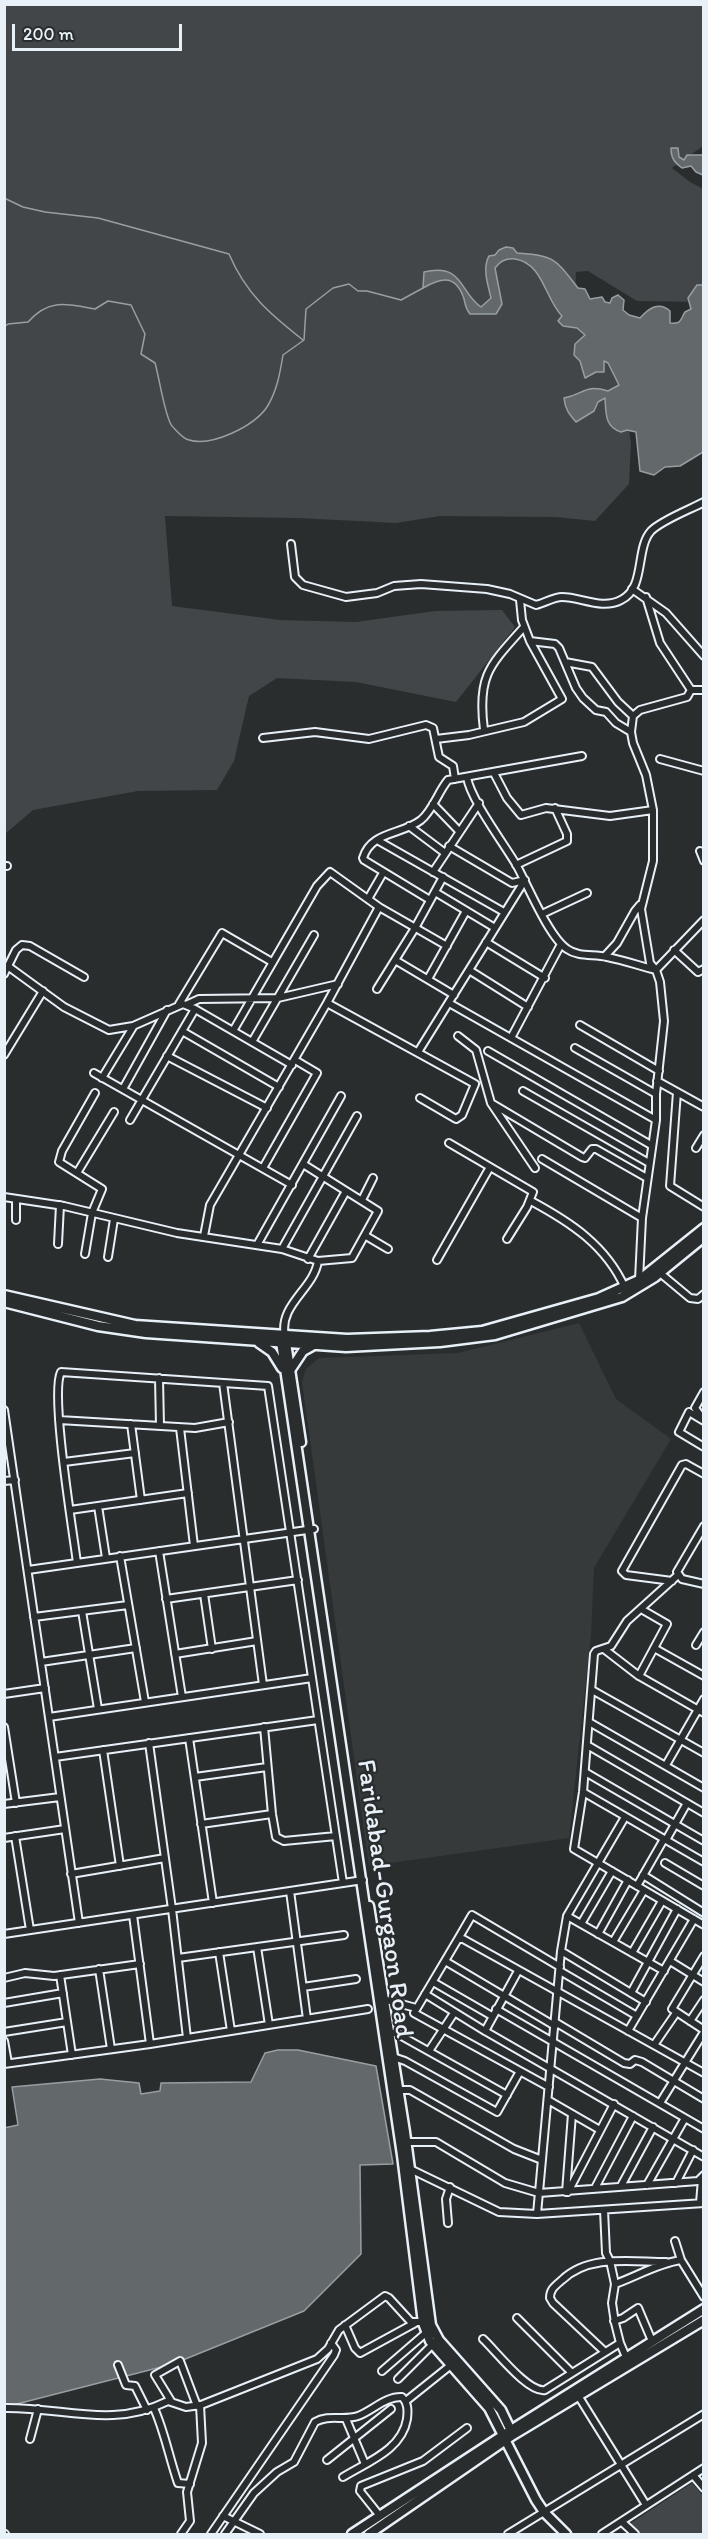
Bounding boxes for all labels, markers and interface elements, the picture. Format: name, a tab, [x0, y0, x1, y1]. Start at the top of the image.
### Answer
scale bar	[15, 12, 184, 50]
text: 200 m	[23, 23, 74, 45]
street label: Faridabad-Gurgaon Road	[349, 1758, 419, 2040]

